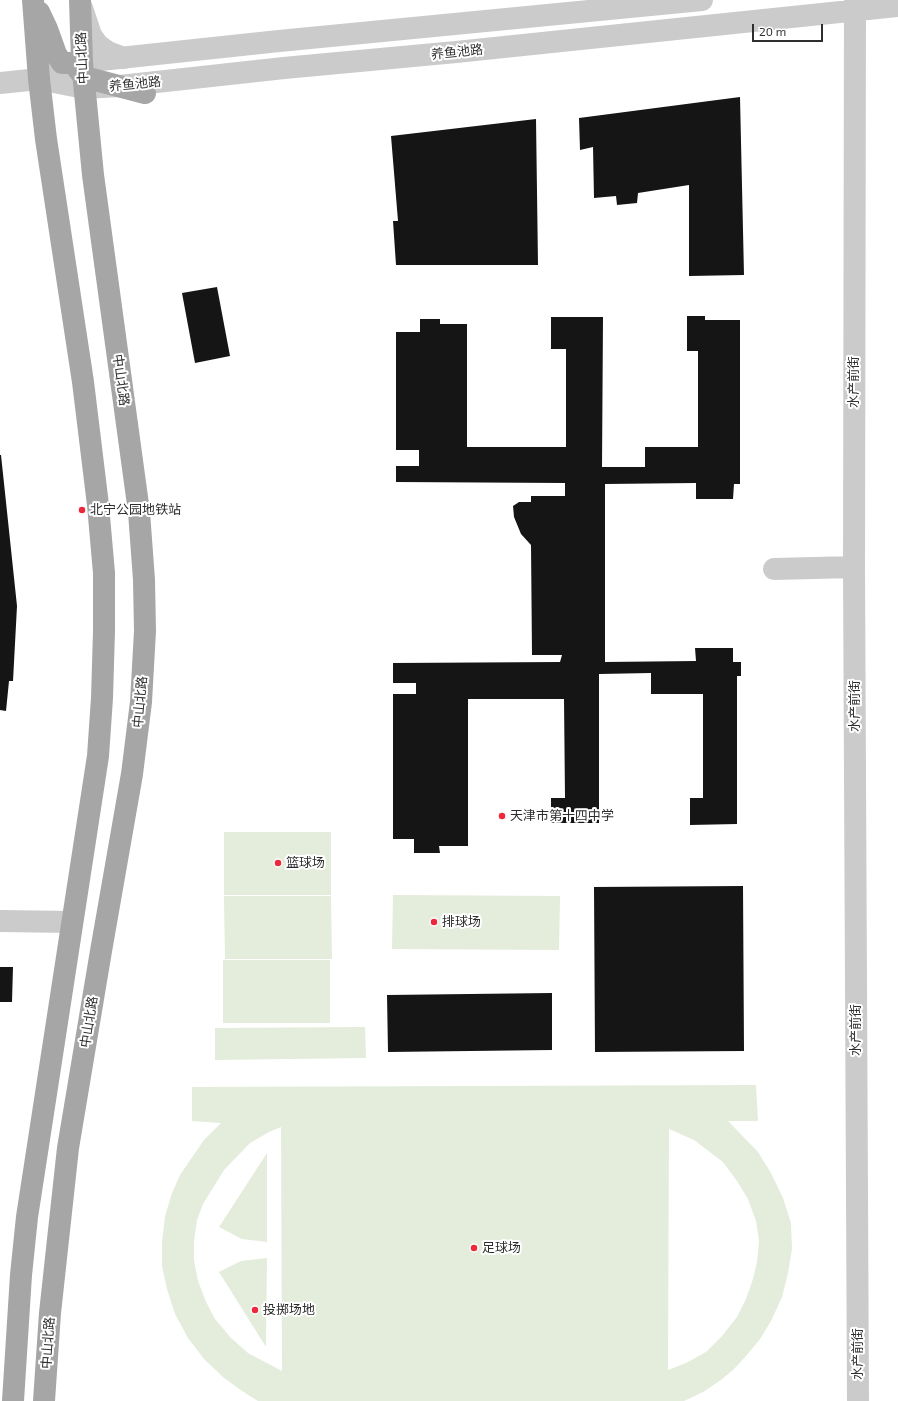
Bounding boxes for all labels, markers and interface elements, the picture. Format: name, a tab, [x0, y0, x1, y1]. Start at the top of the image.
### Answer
scale bar	[754, 16, 825, 42]
text: 20 m	[759, 24, 786, 38]
street label: 中山北路	[73, 32, 91, 84]
street label: 养鱼池路	[430, 42, 484, 62]
street label: 养鱼池路	[108, 74, 162, 94]
street label: 中山北路	[110, 353, 132, 407]
street label: 水产前街	[846, 356, 862, 408]
place label: 北宁公园地铁站	[90, 502, 181, 518]
marker: 北宁公园地铁站	[77, 505, 87, 515]
street label: 中山北路	[130, 675, 150, 729]
street label: 水产前街	[847, 680, 863, 732]
place label: 天津市第十四中学	[510, 808, 614, 824]
marker: 天津市第十四中学	[497, 811, 507, 821]
place label: 篮球场	[286, 855, 325, 871]
marker: 篮球场	[273, 858, 283, 868]
place label: 排球场	[442, 914, 481, 930]
marker: 排球场	[429, 917, 439, 927]
street label: 中山北路	[77, 995, 101, 1049]
street label: 水产前街	[848, 1004, 864, 1056]
place label: 足球场	[482, 1240, 521, 1256]
marker: 足球场	[469, 1243, 479, 1253]
place label: 投掷场地	[263, 1302, 315, 1318]
marker: 投掷场地	[250, 1305, 260, 1315]
street label: 中山北路	[38, 1317, 58, 1369]
street label: 水产前街	[850, 1328, 866, 1380]

